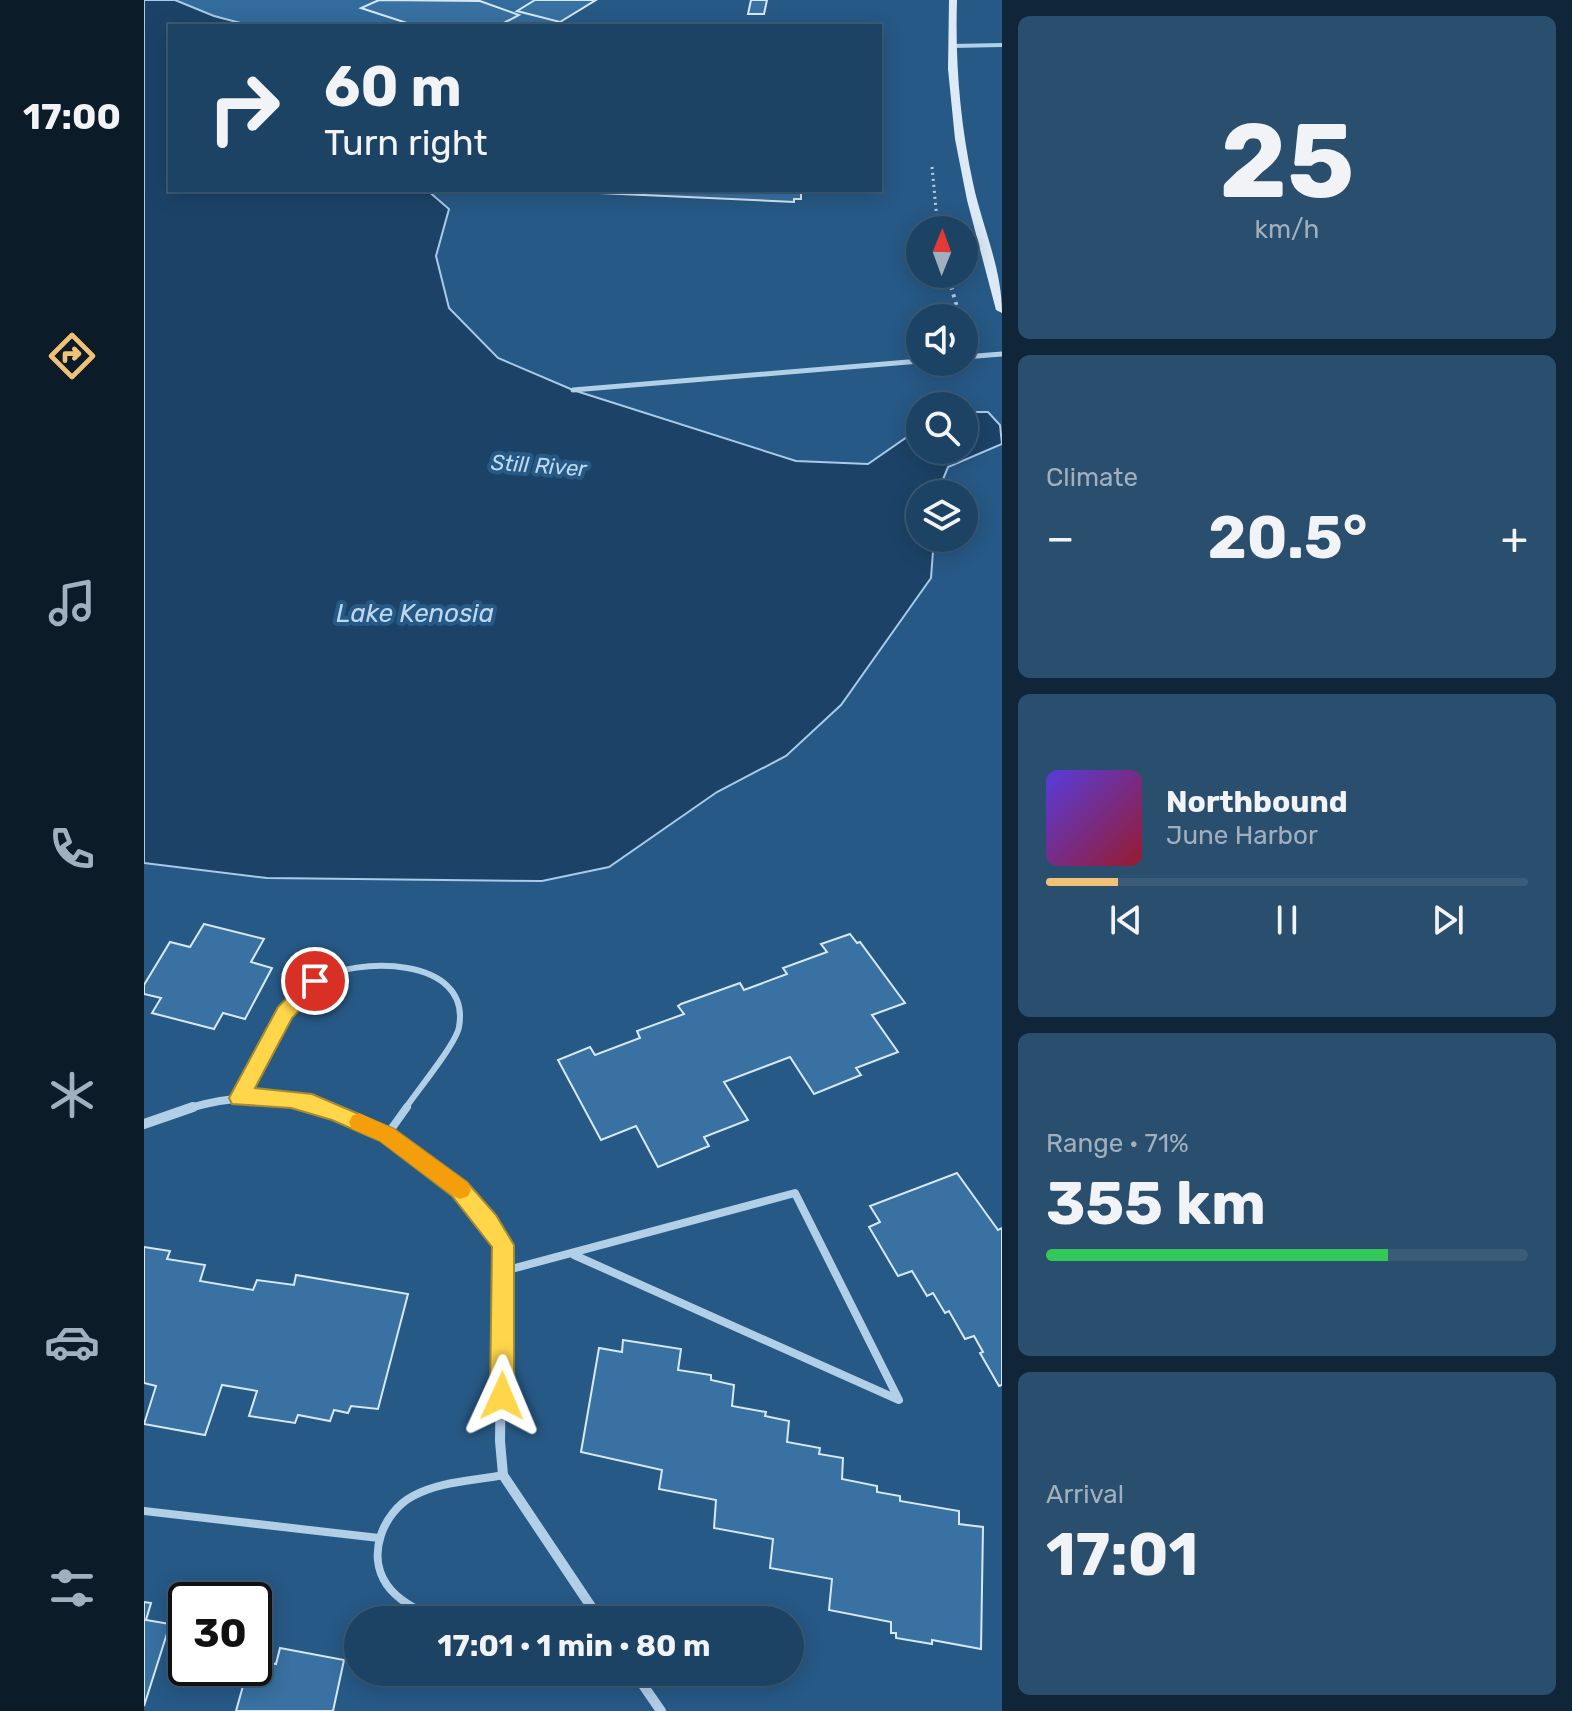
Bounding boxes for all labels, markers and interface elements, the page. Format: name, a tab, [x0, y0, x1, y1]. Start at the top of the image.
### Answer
text: 60 m	[324, 54, 462, 120]
icon: right	[192, 56, 296, 160]
text: 17:00	[23, 95, 121, 138]
text: 25	[1220, 100, 1354, 223]
text: Turn right	[324, 121, 488, 164]
text: km/h	[1255, 214, 1319, 245]
north arrow	[906, 216, 978, 288]
map controls	[906, 216, 978, 552]
button: sound	[906, 304, 978, 376]
icon: directions	[44, 328, 100, 384]
button: search	[906, 392, 978, 464]
water label: Still River	[490, 449, 589, 482]
text: Climate	[1046, 462, 1138, 493]
button: layers	[906, 480, 978, 552]
text: 20.5°	[1208, 502, 1368, 573]
text: −	[1046, 512, 1075, 564]
text: +	[1501, 512, 1528, 564]
icon: music	[44, 575, 100, 631]
water label: Lake Kenosia	[336, 598, 494, 629]
text: Northbound	[1166, 784, 1348, 820]
text: June Harbor	[1166, 820, 1318, 851]
icon: phone	[44, 821, 100, 877]
icon: previous	[1104, 898, 1148, 942]
icon: pause	[1265, 898, 1309, 942]
icon: next	[1426, 898, 1470, 942]
pin	[281, 947, 349, 1015]
icon: arrive	[293, 959, 337, 1003]
icon: climate	[44, 1067, 100, 1123]
text: Range · 71%	[1046, 1128, 1189, 1159]
text: 355 km	[1046, 1168, 1266, 1239]
icon: car	[44, 1314, 100, 1370]
position arrow	[460, 1354, 544, 1438]
text: Arrival	[1046, 1479, 1124, 1510]
text: 17:01	[1046, 1519, 1198, 1590]
icon: filters	[44, 1560, 100, 1616]
speed limit sign: 30	[168, 1582, 272, 1686]
text: 17:01 · 1 min · 80 m	[438, 1628, 710, 1664]

